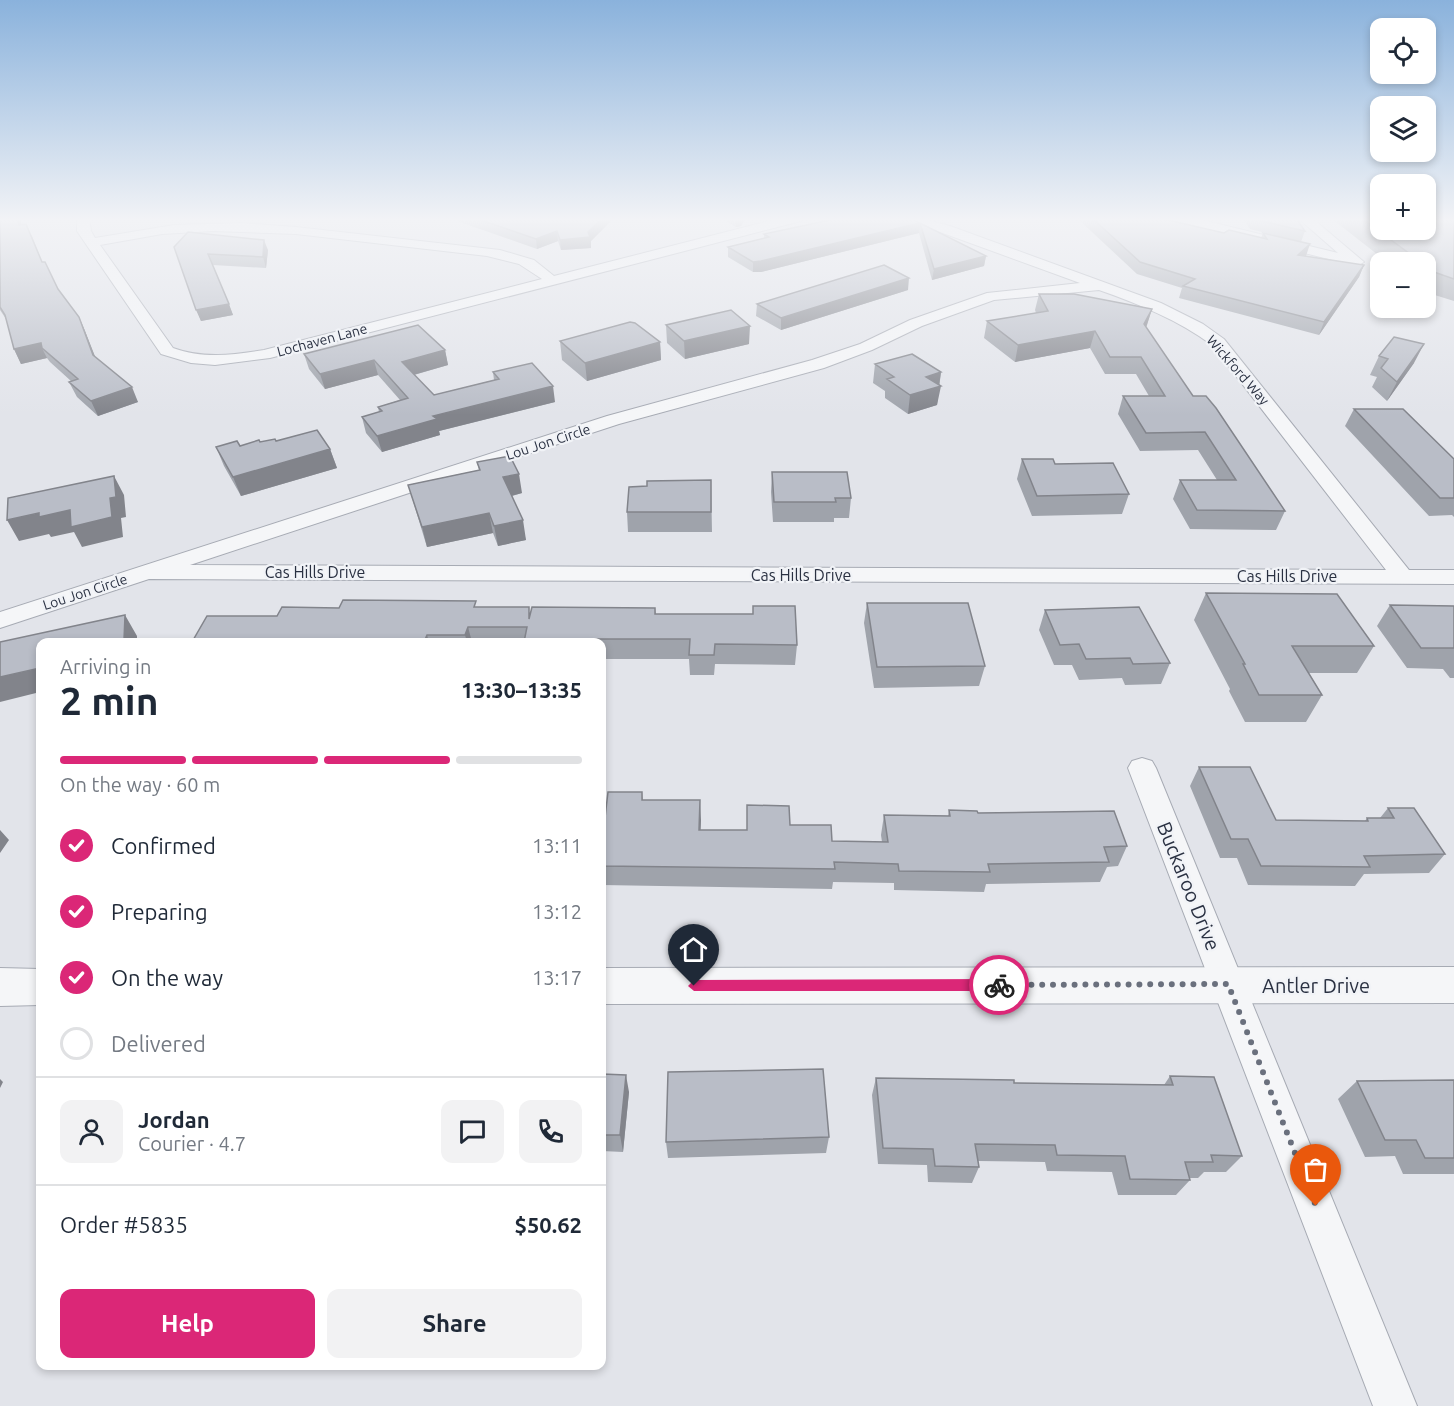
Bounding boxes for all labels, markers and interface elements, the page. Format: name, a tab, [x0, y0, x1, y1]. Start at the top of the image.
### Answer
map controls	[1370, 18, 1436, 318]
button: locate	[1370, 18, 1436, 84]
button: layers	[1370, 96, 1436, 162]
button: +	[1370, 174, 1436, 240]
button: −	[1370, 252, 1436, 318]
street label: Lochaven Lane	[275, 320, 369, 360]
street label: Wickford Way	[1203, 332, 1273, 408]
street label: Lou Jon Circle	[504, 421, 592, 463]
street label: Cas Hills Drive	[265, 563, 365, 581]
street label: Cas Hills Drive	[751, 566, 851, 584]
street label: Cas Hills Drive	[1237, 567, 1337, 585]
street label: Lou Jon Circle	[41, 571, 129, 613]
text: Arriving in	[60, 655, 151, 678]
text: 13:30–13:35	[461, 677, 582, 702]
text: 2 min	[60, 679, 159, 722]
text: On the way · 60 m	[60, 773, 220, 796]
street label: Buckaroo Drive	[1153, 818, 1225, 954]
icon: check	[60, 829, 93, 862]
text: Confirmed	[111, 833, 216, 858]
text: 13:11	[532, 834, 582, 857]
icon: check	[60, 895, 93, 928]
text: Preparing	[111, 899, 208, 924]
text: 13:12	[532, 900, 582, 923]
pin	[668, 924, 719, 986]
icon: home	[677, 933, 710, 966]
courier	[969, 955, 1029, 1015]
icon: check	[60, 961, 93, 994]
text: On the way	[111, 965, 223, 990]
text: 13:17	[532, 966, 582, 989]
icon: bike	[983, 969, 1016, 1002]
street label: Antler Drive	[1262, 974, 1370, 997]
text: Delivered	[111, 1031, 206, 1056]
button: person	[60, 1100, 123, 1163]
button: chat	[441, 1100, 504, 1163]
button: phone	[519, 1100, 582, 1163]
text: Jordan	[138, 1107, 210, 1132]
text: Courier · 4.7	[138, 1132, 246, 1155]
pin	[1290, 1144, 1341, 1206]
icon: bag	[1299, 1153, 1332, 1186]
text: Order #5835	[60, 1212, 188, 1237]
text: $50.62	[515, 1212, 582, 1237]
button: Help	[60, 1289, 315, 1358]
button: Share	[327, 1289, 582, 1358]

